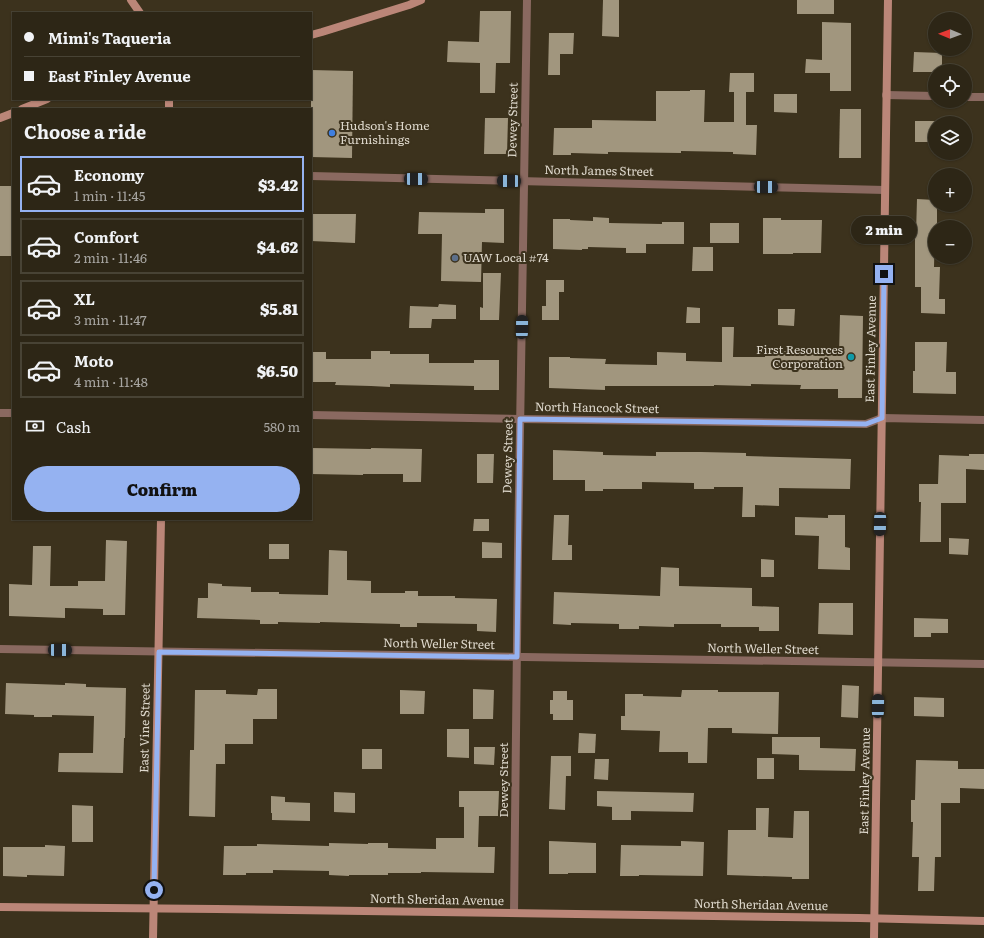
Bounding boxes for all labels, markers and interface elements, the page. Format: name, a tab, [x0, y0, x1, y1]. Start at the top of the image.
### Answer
north arrow	[928, 12, 972, 56]
map controls	[928, 12, 972, 264]
text: Mimi's Taqueria	[48, 26, 171, 49]
text: East Finley Avenue	[48, 64, 191, 87]
button: locate	[928, 64, 972, 108]
street label: Dewey Street	[502, 82, 522, 158]
place label: Hudson's Home Furnishings	[340, 116, 430, 148]
button: layers	[928, 116, 972, 160]
text: Choose a ride	[24, 118, 146, 145]
marker: Hudson's Home Furnishings	[327, 128, 337, 138]
street label: North James Street	[544, 160, 654, 180]
text: Economy	[74, 163, 144, 186]
icon: car	[26, 166, 62, 202]
button: +	[928, 168, 972, 212]
text: $3.42	[258, 173, 298, 196]
car	[404, 173, 428, 185]
car	[497, 175, 521, 187]
car	[754, 181, 778, 193]
text: 1 min · 11:45	[74, 186, 145, 205]
callout: 2 min	[851, 216, 917, 244]
text: 2 min	[865, 220, 903, 239]
button: −	[928, 220, 972, 264]
text: Comfort	[74, 225, 139, 248]
icon: car	[26, 228, 62, 264]
text: $4.62	[257, 235, 298, 258]
text: 2 min · 11:46	[74, 248, 147, 267]
place label: UAW Local #74	[463, 248, 549, 266]
marker: UAW Local #74	[450, 253, 460, 263]
route end	[875, 265, 893, 283]
text: XL	[74, 287, 95, 310]
icon: car	[26, 290, 62, 326]
street label: East Finley Avenue	[860, 295, 880, 403]
text: $5.81	[260, 297, 298, 320]
text: 3 min · 11:47	[74, 310, 147, 329]
car	[516, 315, 528, 339]
place label: First Resources Corporation	[756, 340, 844, 372]
text: Moto	[74, 349, 114, 372]
icon: car	[26, 352, 62, 388]
marker: First Resources Corporation	[846, 352, 856, 362]
text: $6.50	[257, 359, 298, 382]
text: 4 min · 11:48	[74, 372, 148, 391]
street label: North Hancock Street	[535, 397, 660, 417]
icon: cash	[24, 415, 46, 437]
text: Cash	[56, 415, 91, 438]
text: 580 m	[264, 417, 300, 436]
street label: Dewey Street	[497, 418, 517, 494]
button: Confirm	[24, 466, 300, 512]
car	[874, 512, 886, 536]
street label: North Weller Street	[383, 633, 495, 653]
street label: North Weller Street	[707, 638, 819, 658]
car	[48, 644, 72, 656]
street label: East Vine Street	[134, 683, 154, 773]
car	[872, 694, 884, 718]
street label: East Finley Avenue	[854, 727, 874, 835]
street label: Dewey Street	[494, 742, 512, 818]
route start	[145, 881, 163, 899]
street label: North Sheridan Avenue	[370, 889, 504, 909]
street label: North Sheridan Avenue	[694, 894, 828, 914]

